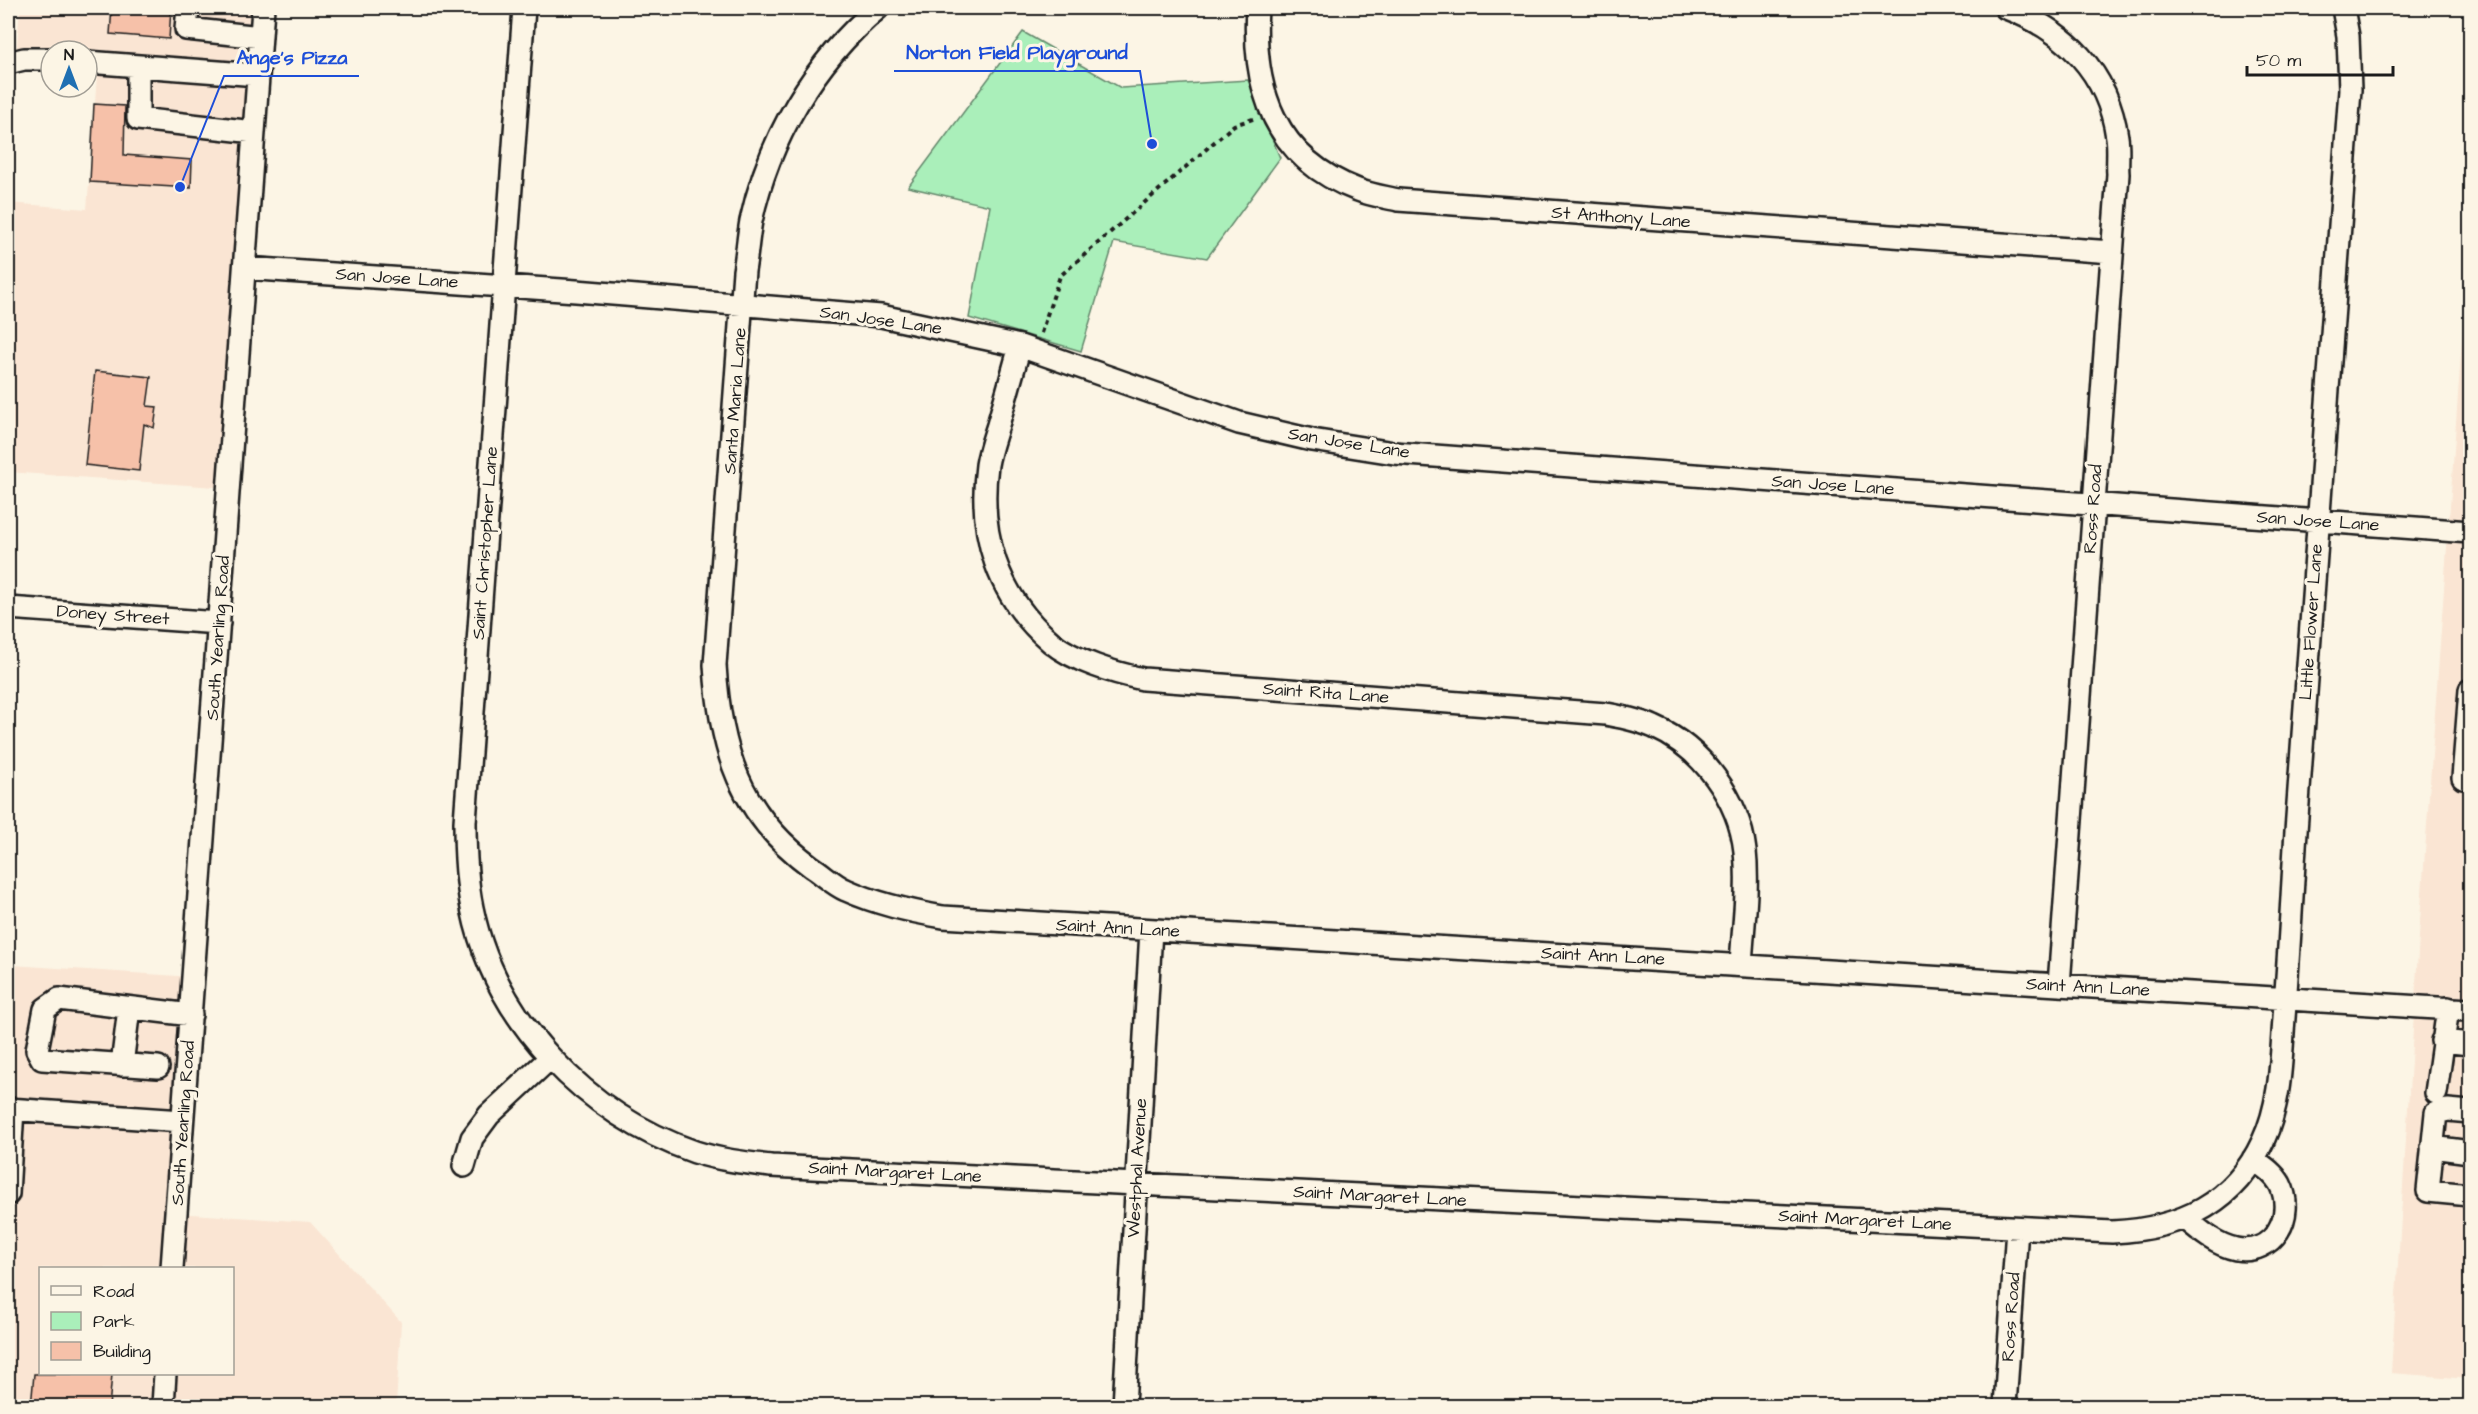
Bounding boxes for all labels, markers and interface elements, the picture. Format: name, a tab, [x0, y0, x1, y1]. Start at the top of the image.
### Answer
callout: Norton Field Playground	[894, 33, 1140, 71]
callout: Ange's Pizza	[224, 38, 359, 76]
north arrow	[39, 39, 99, 99]
text: Norton Field Playground	[906, 39, 1128, 68]
scale bar	[2247, 39, 2392, 77]
text: N	[64, 44, 74, 66]
text: Ange's Pizza	[237, 44, 348, 73]
text: 50 m	[2256, 48, 2301, 73]
street label: St Anthony Lane	[1551, 200, 1692, 235]
street label: San Jose Lane	[335, 261, 459, 295]
street label: San Jose Lane	[818, 299, 944, 341]
street label: Santa Maria Lane	[717, 327, 753, 475]
street label: San Jose Lane	[1286, 421, 1412, 465]
street label: Saint Christopher Lane	[466, 445, 504, 641]
street label: Ross Road	[2077, 463, 2109, 555]
street label: San Jose Lane	[1771, 468, 1895, 502]
street label: San Jose Lane	[2256, 504, 2380, 538]
street label: Little Flower Lane	[2293, 543, 2329, 701]
street label: South Yearling Road	[200, 555, 237, 721]
street label: Doney Street	[56, 599, 171, 632]
street label: Saint Rita Lane	[1262, 676, 1390, 710]
street label: Saint Ann Lane	[1055, 912, 1181, 944]
street label: Saint Ann Lane	[1540, 940, 1666, 972]
street label: Saint Ann Lane	[2025, 971, 2151, 1003]
street label: South Yearling Road	[165, 1040, 202, 1206]
street label: Westphal Avenue	[1121, 1097, 1153, 1238]
street label: Saint Margaret Lane	[807, 1155, 983, 1190]
street label: Saint Margaret Lane	[1292, 1179, 1468, 1214]
street label: Saint Margaret Lane	[1777, 1203, 1953, 1238]
legend	[39, 1267, 234, 1375]
street label: Ross Road	[1995, 1271, 2027, 1363]
text: Road	[93, 1279, 134, 1304]
text: Park	[93, 1309, 135, 1334]
text: Building	[93, 1339, 151, 1365]

